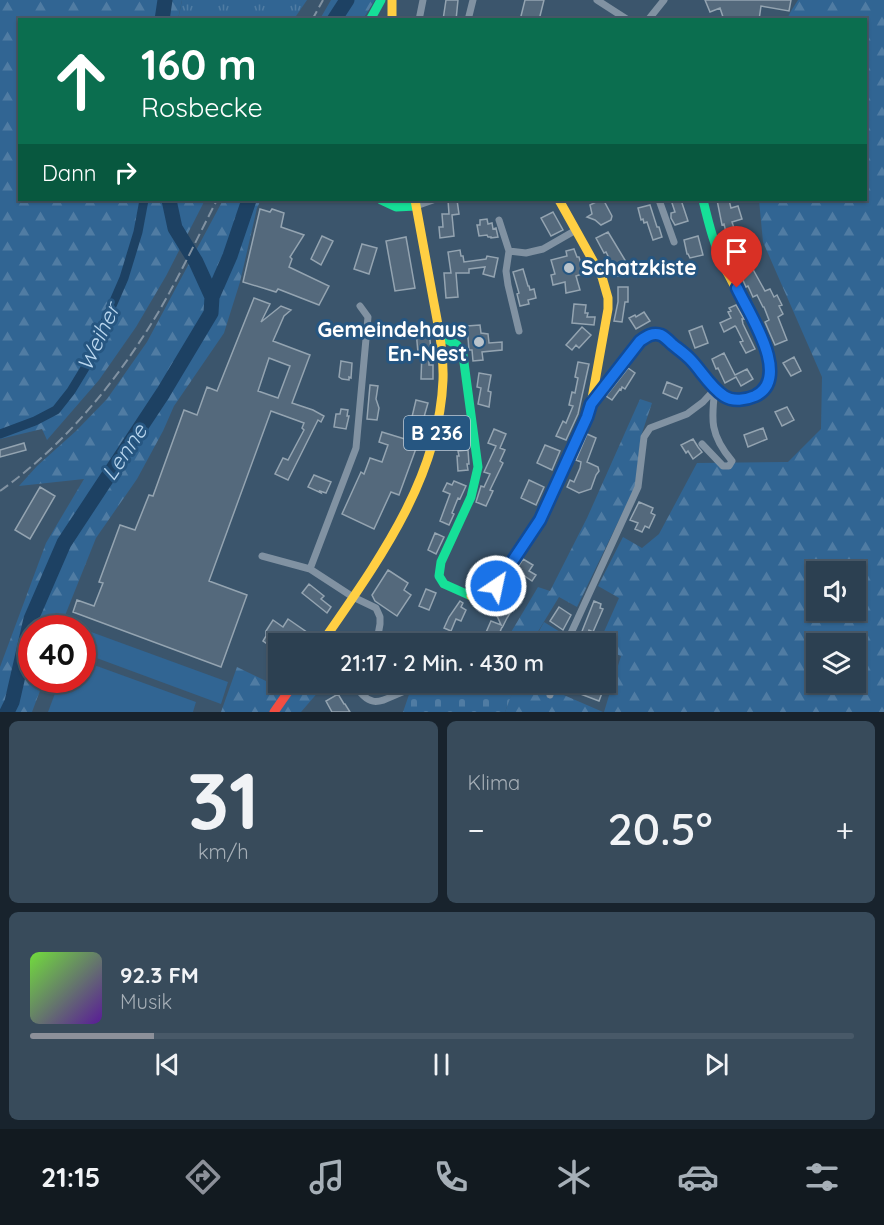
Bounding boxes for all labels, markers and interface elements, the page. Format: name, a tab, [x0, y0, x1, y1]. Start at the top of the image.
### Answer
text: 160 m	[141, 38, 257, 91]
icon: ahead	[42, 42, 120, 120]
text: Rosbecke	[141, 90, 263, 124]
icon: right	[109, 156, 142, 189]
text: Dann	[42, 159, 97, 187]
pin	[711, 226, 762, 288]
icon: arrive	[720, 235, 753, 268]
place label: Schatzkiste	[581, 254, 697, 280]
marker: Schatzkiste	[562, 261, 576, 275]
water label: Weiher	[70, 296, 127, 375]
place label: Gemeindehaus En-Nest	[317, 316, 467, 366]
marker: Gemeindehaus En-Nest	[472, 335, 486, 349]
road number: B 236	[404, 416, 470, 450]
water label: Lenne	[95, 417, 154, 486]
position arrow	[464, 554, 528, 618]
map controls	[806, 561, 866, 693]
button: sound	[806, 561, 866, 621]
speed limit sign: 40	[18, 615, 96, 693]
button: layers	[806, 633, 866, 693]
text: 21:17 · 2 Min. · 430 m	[340, 649, 544, 677]
text: 31	[187, 751, 259, 849]
text: Klima	[468, 770, 520, 795]
text: 20.5°	[607, 800, 713, 856]
text: −	[468, 809, 485, 850]
text: +	[835, 809, 854, 850]
text: km/h	[198, 839, 249, 864]
text: 92.3 FM	[120, 961, 199, 989]
text: Musik	[120, 989, 172, 1014]
icon: previous	[151, 1048, 184, 1081]
icon: pause	[425, 1048, 458, 1081]
icon: next	[700, 1048, 733, 1081]
icon: directions	[182, 1156, 224, 1198]
icon: music	[306, 1156, 348, 1198]
icon: phone	[430, 1156, 472, 1198]
icon: climate	[553, 1156, 595, 1198]
icon: car	[677, 1156, 719, 1198]
icon: filters	[801, 1156, 843, 1198]
text: 21:15	[41, 1160, 100, 1194]

